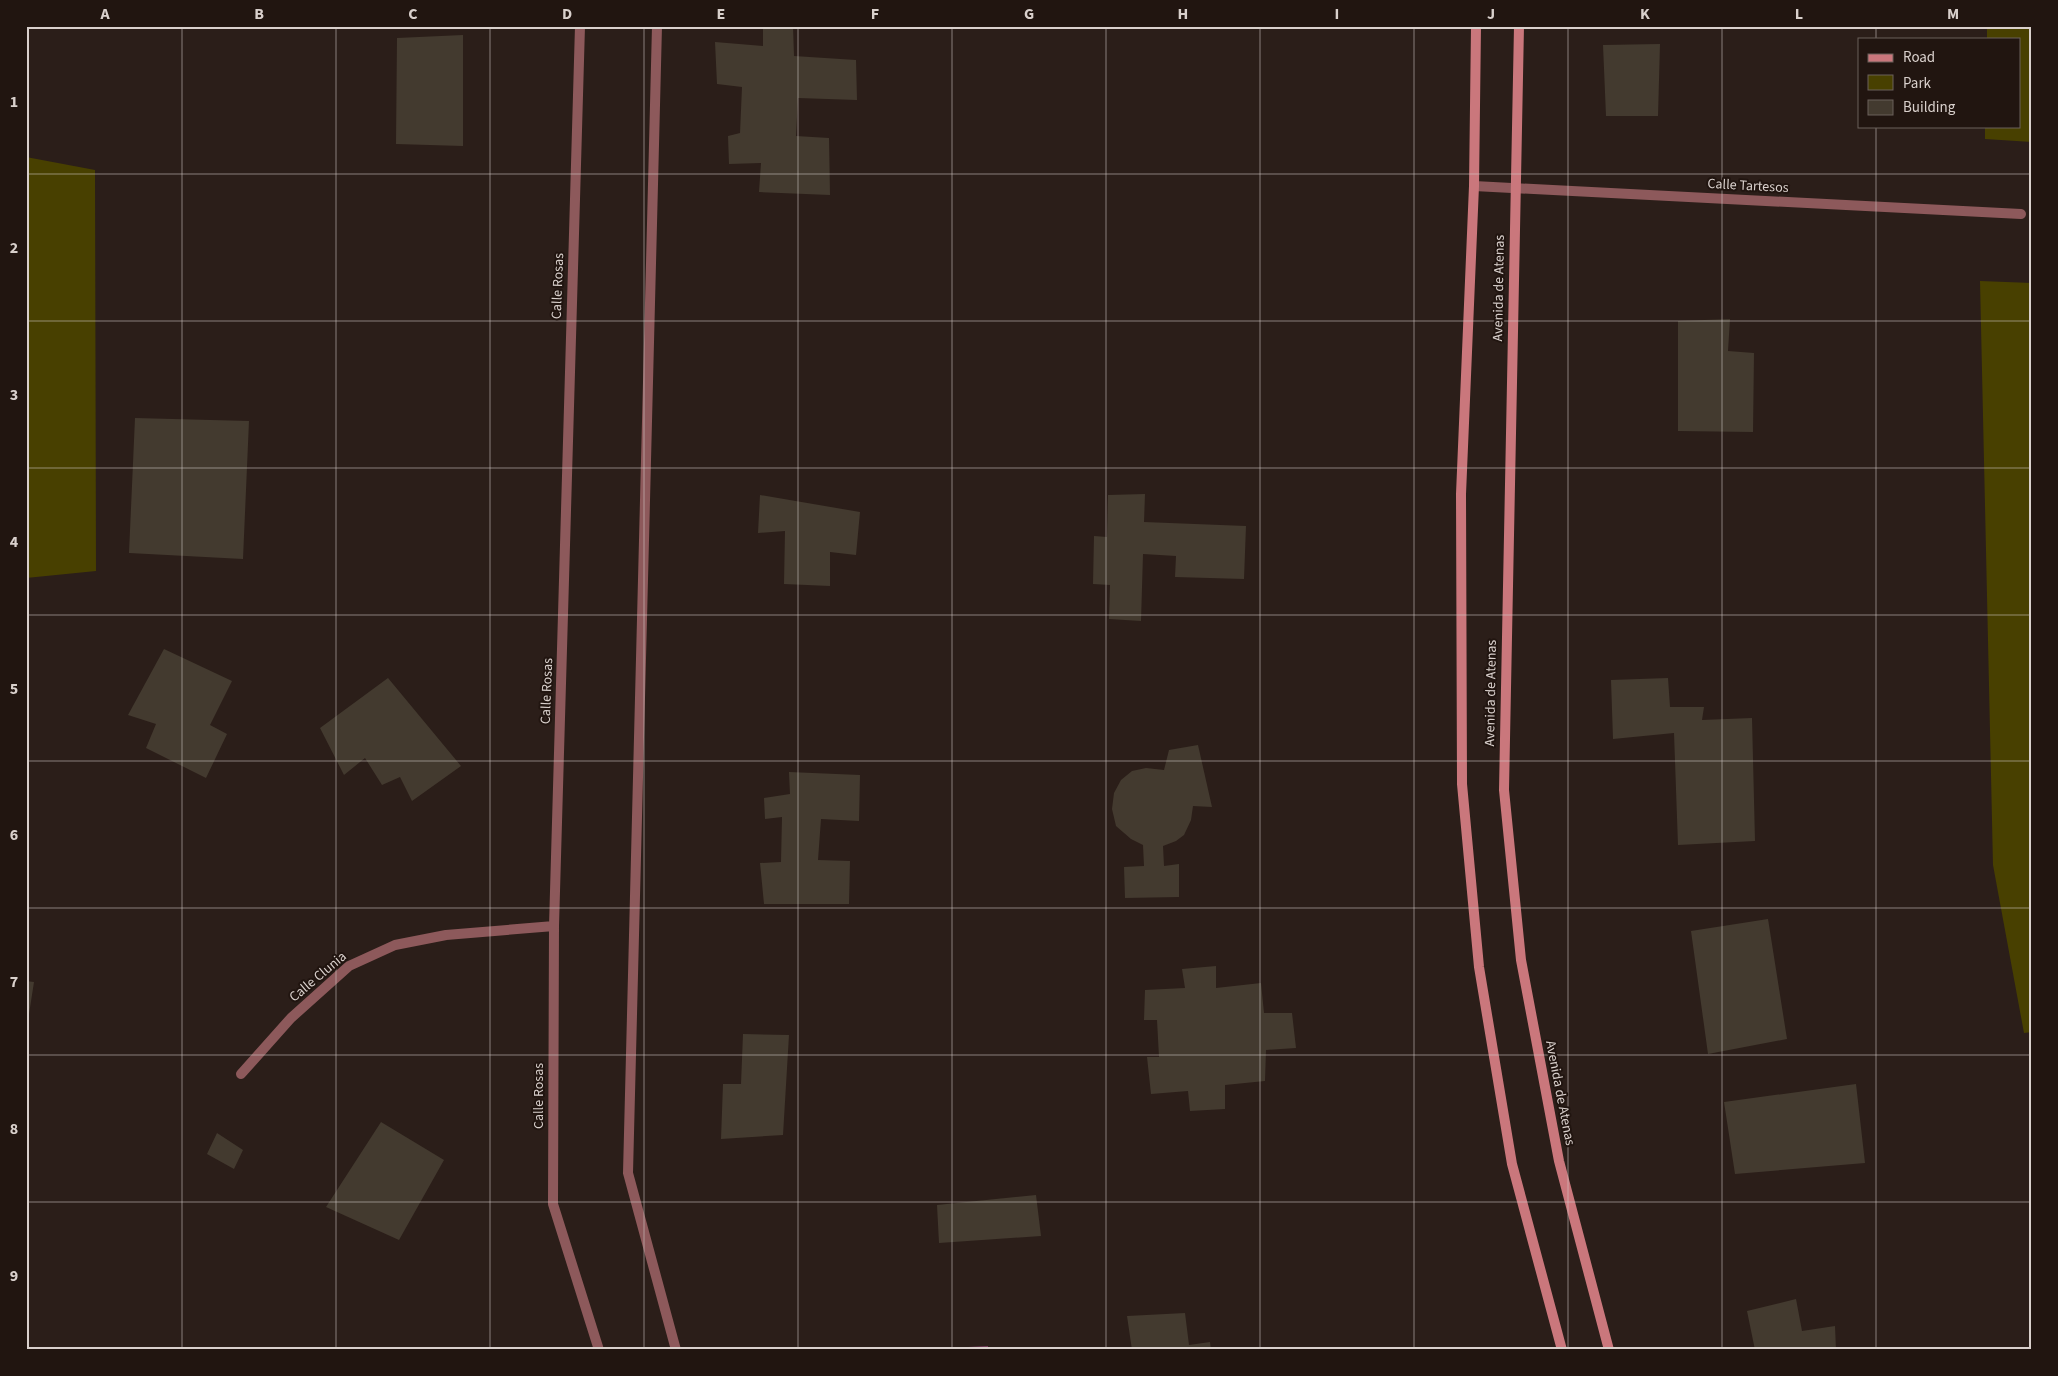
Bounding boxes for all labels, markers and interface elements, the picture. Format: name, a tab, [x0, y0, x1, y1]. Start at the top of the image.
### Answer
text: A	[99, 3, 110, 25]
text: B	[254, 3, 264, 25]
text: C	[408, 3, 418, 25]
text: D	[562, 3, 572, 25]
text: E	[717, 3, 725, 25]
text: F	[871, 3, 879, 25]
text: G	[1024, 3, 1034, 25]
text: H	[1178, 3, 1188, 25]
text: I	[1335, 3, 1339, 25]
text: J	[1487, 3, 1495, 25]
text: K	[1640, 3, 1650, 25]
text: L	[1795, 3, 1803, 25]
text: M	[1947, 3, 1959, 25]
legend	[1858, 38, 2020, 128]
text: Road	[1903, 47, 1935, 68]
text: Park	[1903, 73, 1932, 94]
text: 1	[10, 91, 18, 113]
text: Building	[1903, 97, 1956, 118]
street label: Calle Tartesos	[1707, 174, 1789, 198]
street label: Avenida de Atenas	[1488, 234, 1510, 341]
text: 2	[10, 237, 18, 259]
street label: Calle Rosas	[547, 252, 569, 319]
text: 3	[10, 384, 18, 406]
text: 4	[10, 531, 19, 553]
street label: Avenida de Atenas	[1480, 639, 1502, 746]
street label: Calle Rosas	[536, 657, 558, 724]
text: 5	[10, 678, 18, 700]
text: 6	[10, 824, 18, 846]
street label: Calle Clunia	[285, 947, 351, 1007]
text: 7	[10, 971, 18, 993]
street label: Avenida de Atenas	[1540, 1039, 1580, 1147]
street label: Calle Rosas	[529, 1063, 549, 1129]
text: 8	[10, 1118, 18, 1140]
text: 9	[10, 1265, 18, 1287]

